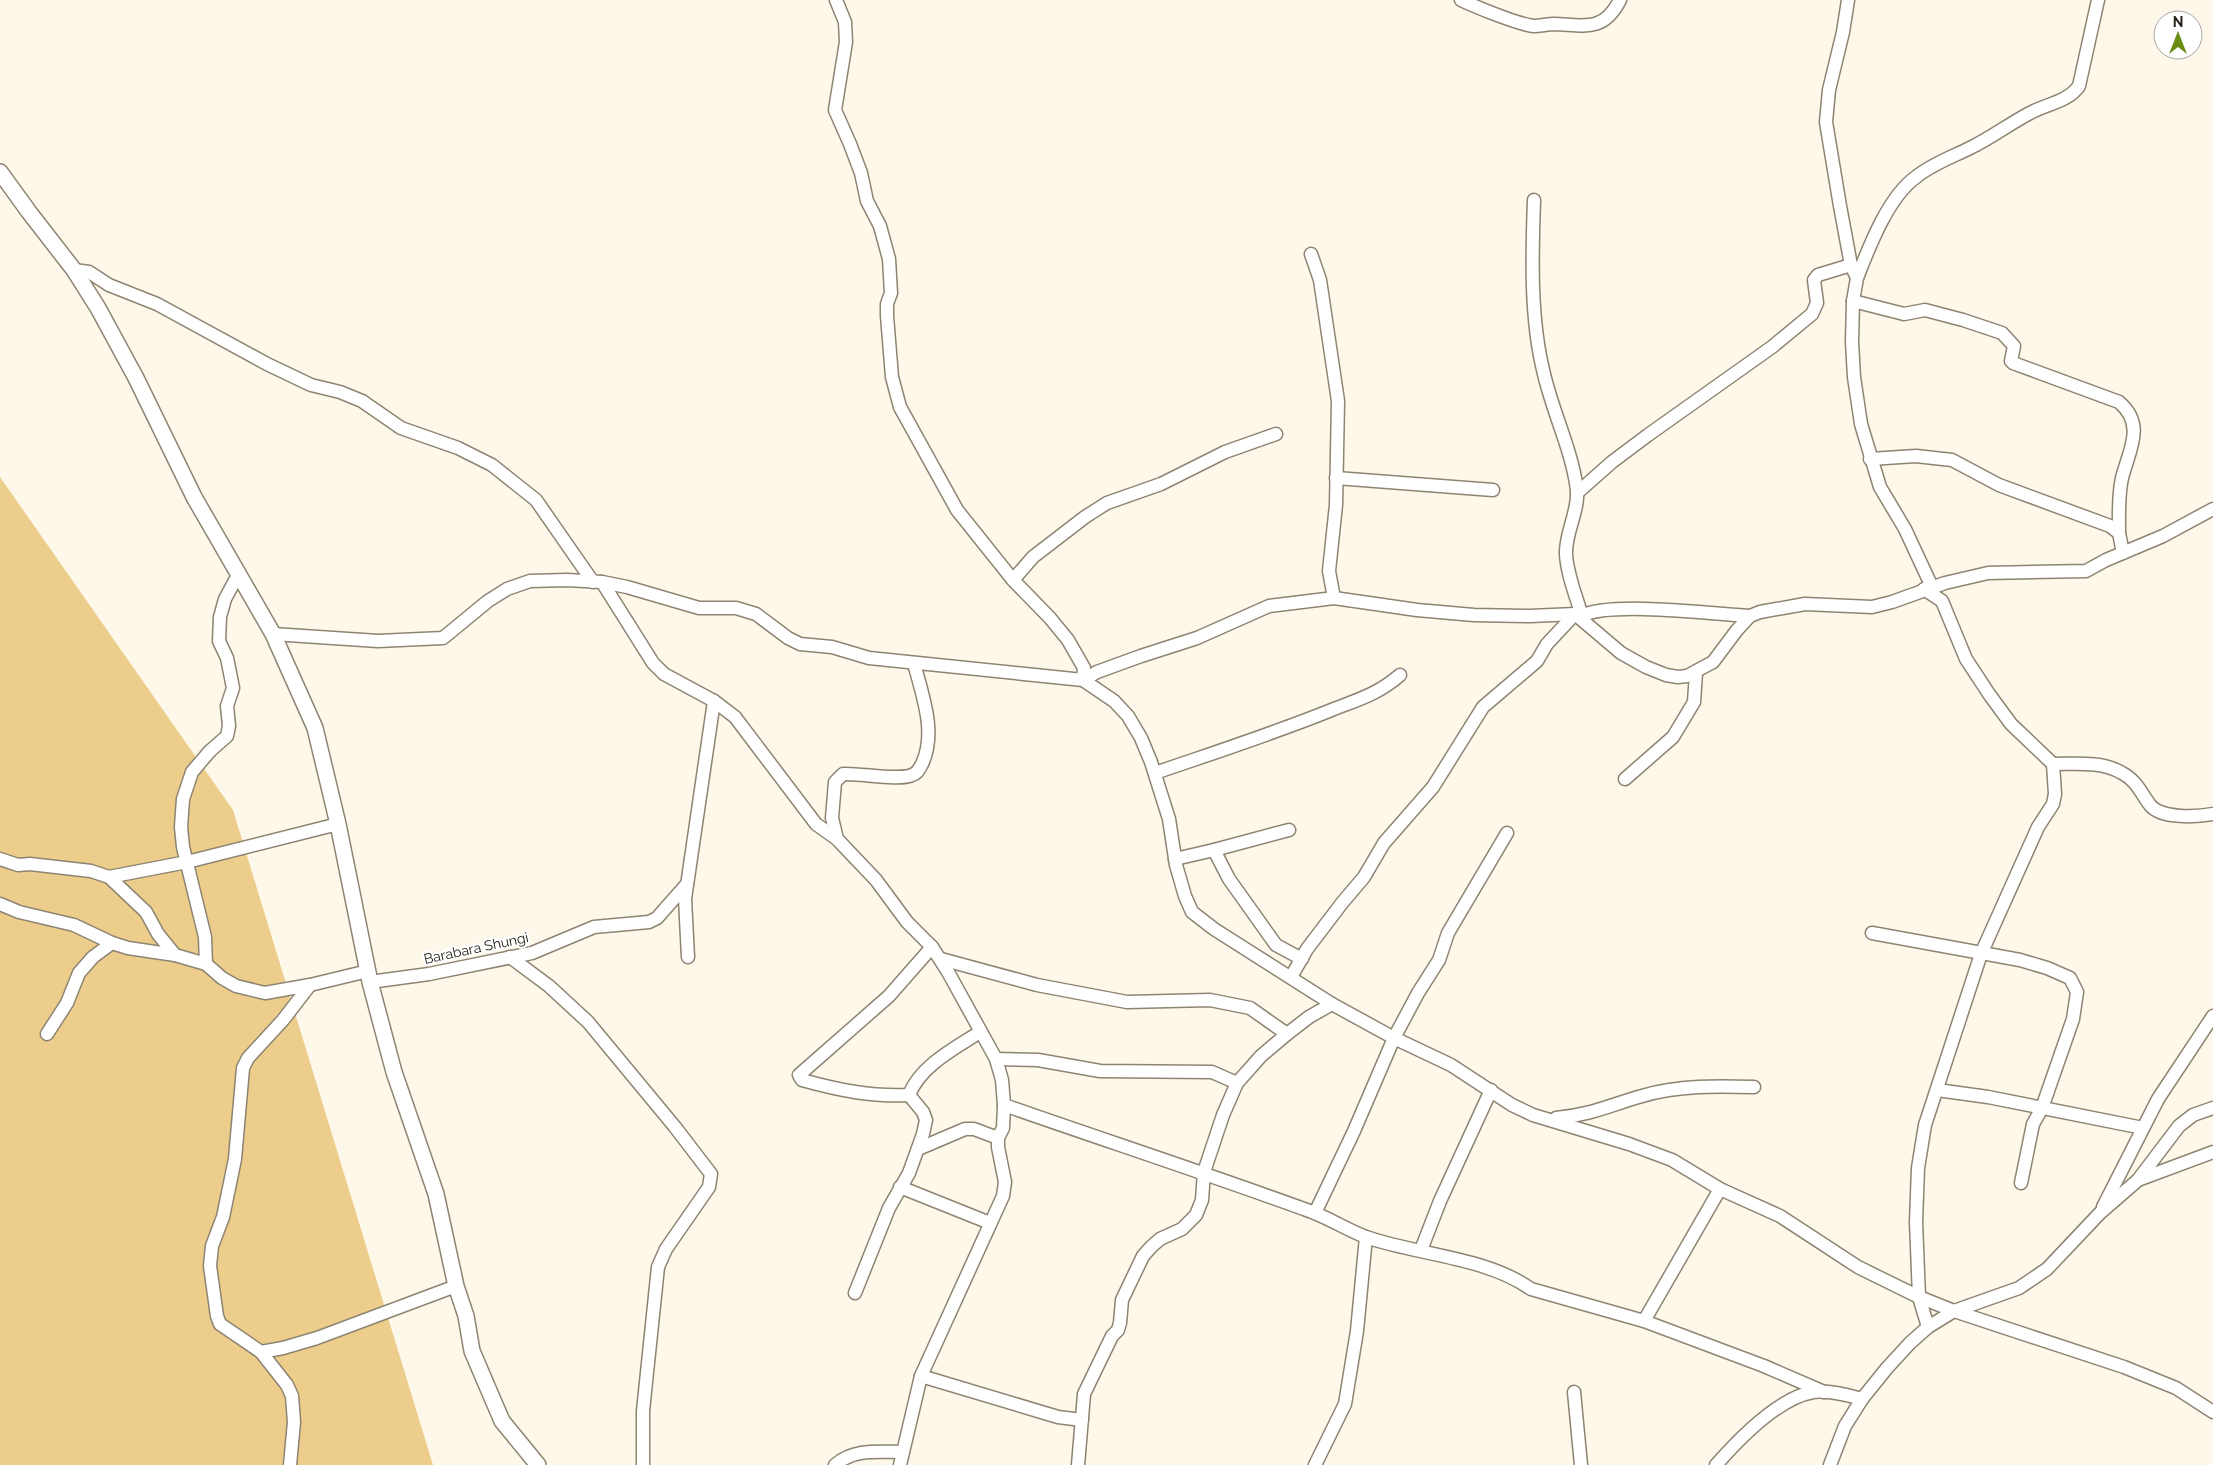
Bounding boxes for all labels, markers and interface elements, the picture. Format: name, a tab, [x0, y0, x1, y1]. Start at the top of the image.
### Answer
north arrow	[2153, 10, 2203, 60]
text: N	[2173, 14, 2183, 30]
street label: Barabara Shungi	[422, 929, 530, 967]

